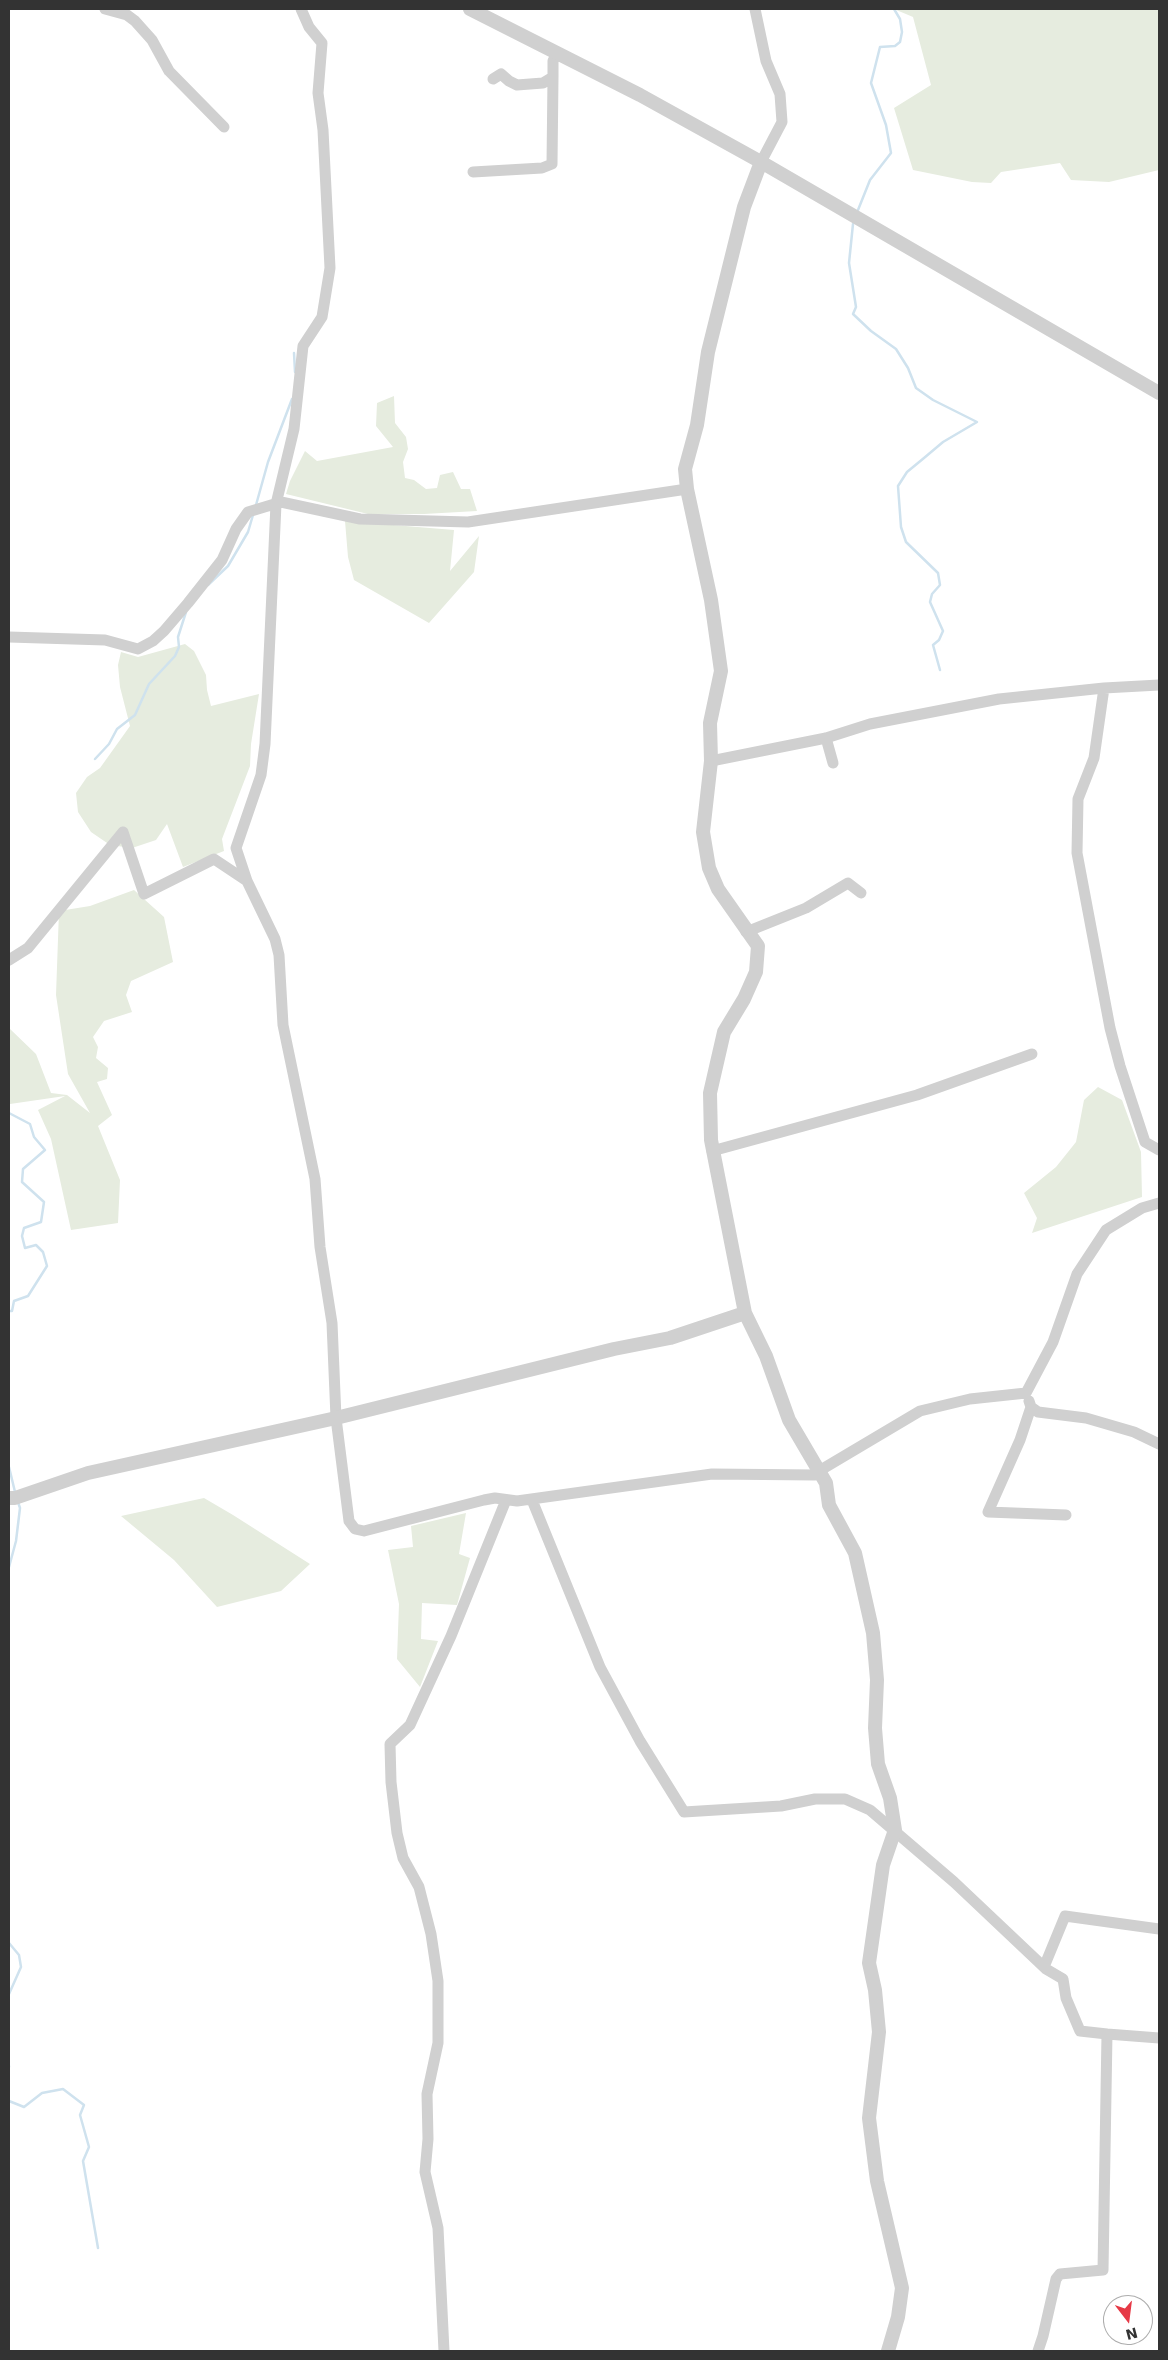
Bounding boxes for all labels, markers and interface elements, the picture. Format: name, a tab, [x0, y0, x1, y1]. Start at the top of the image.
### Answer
north arrow	[1103, 2295, 1153, 2345]
text: N	[1124, 2324, 1139, 2343]

